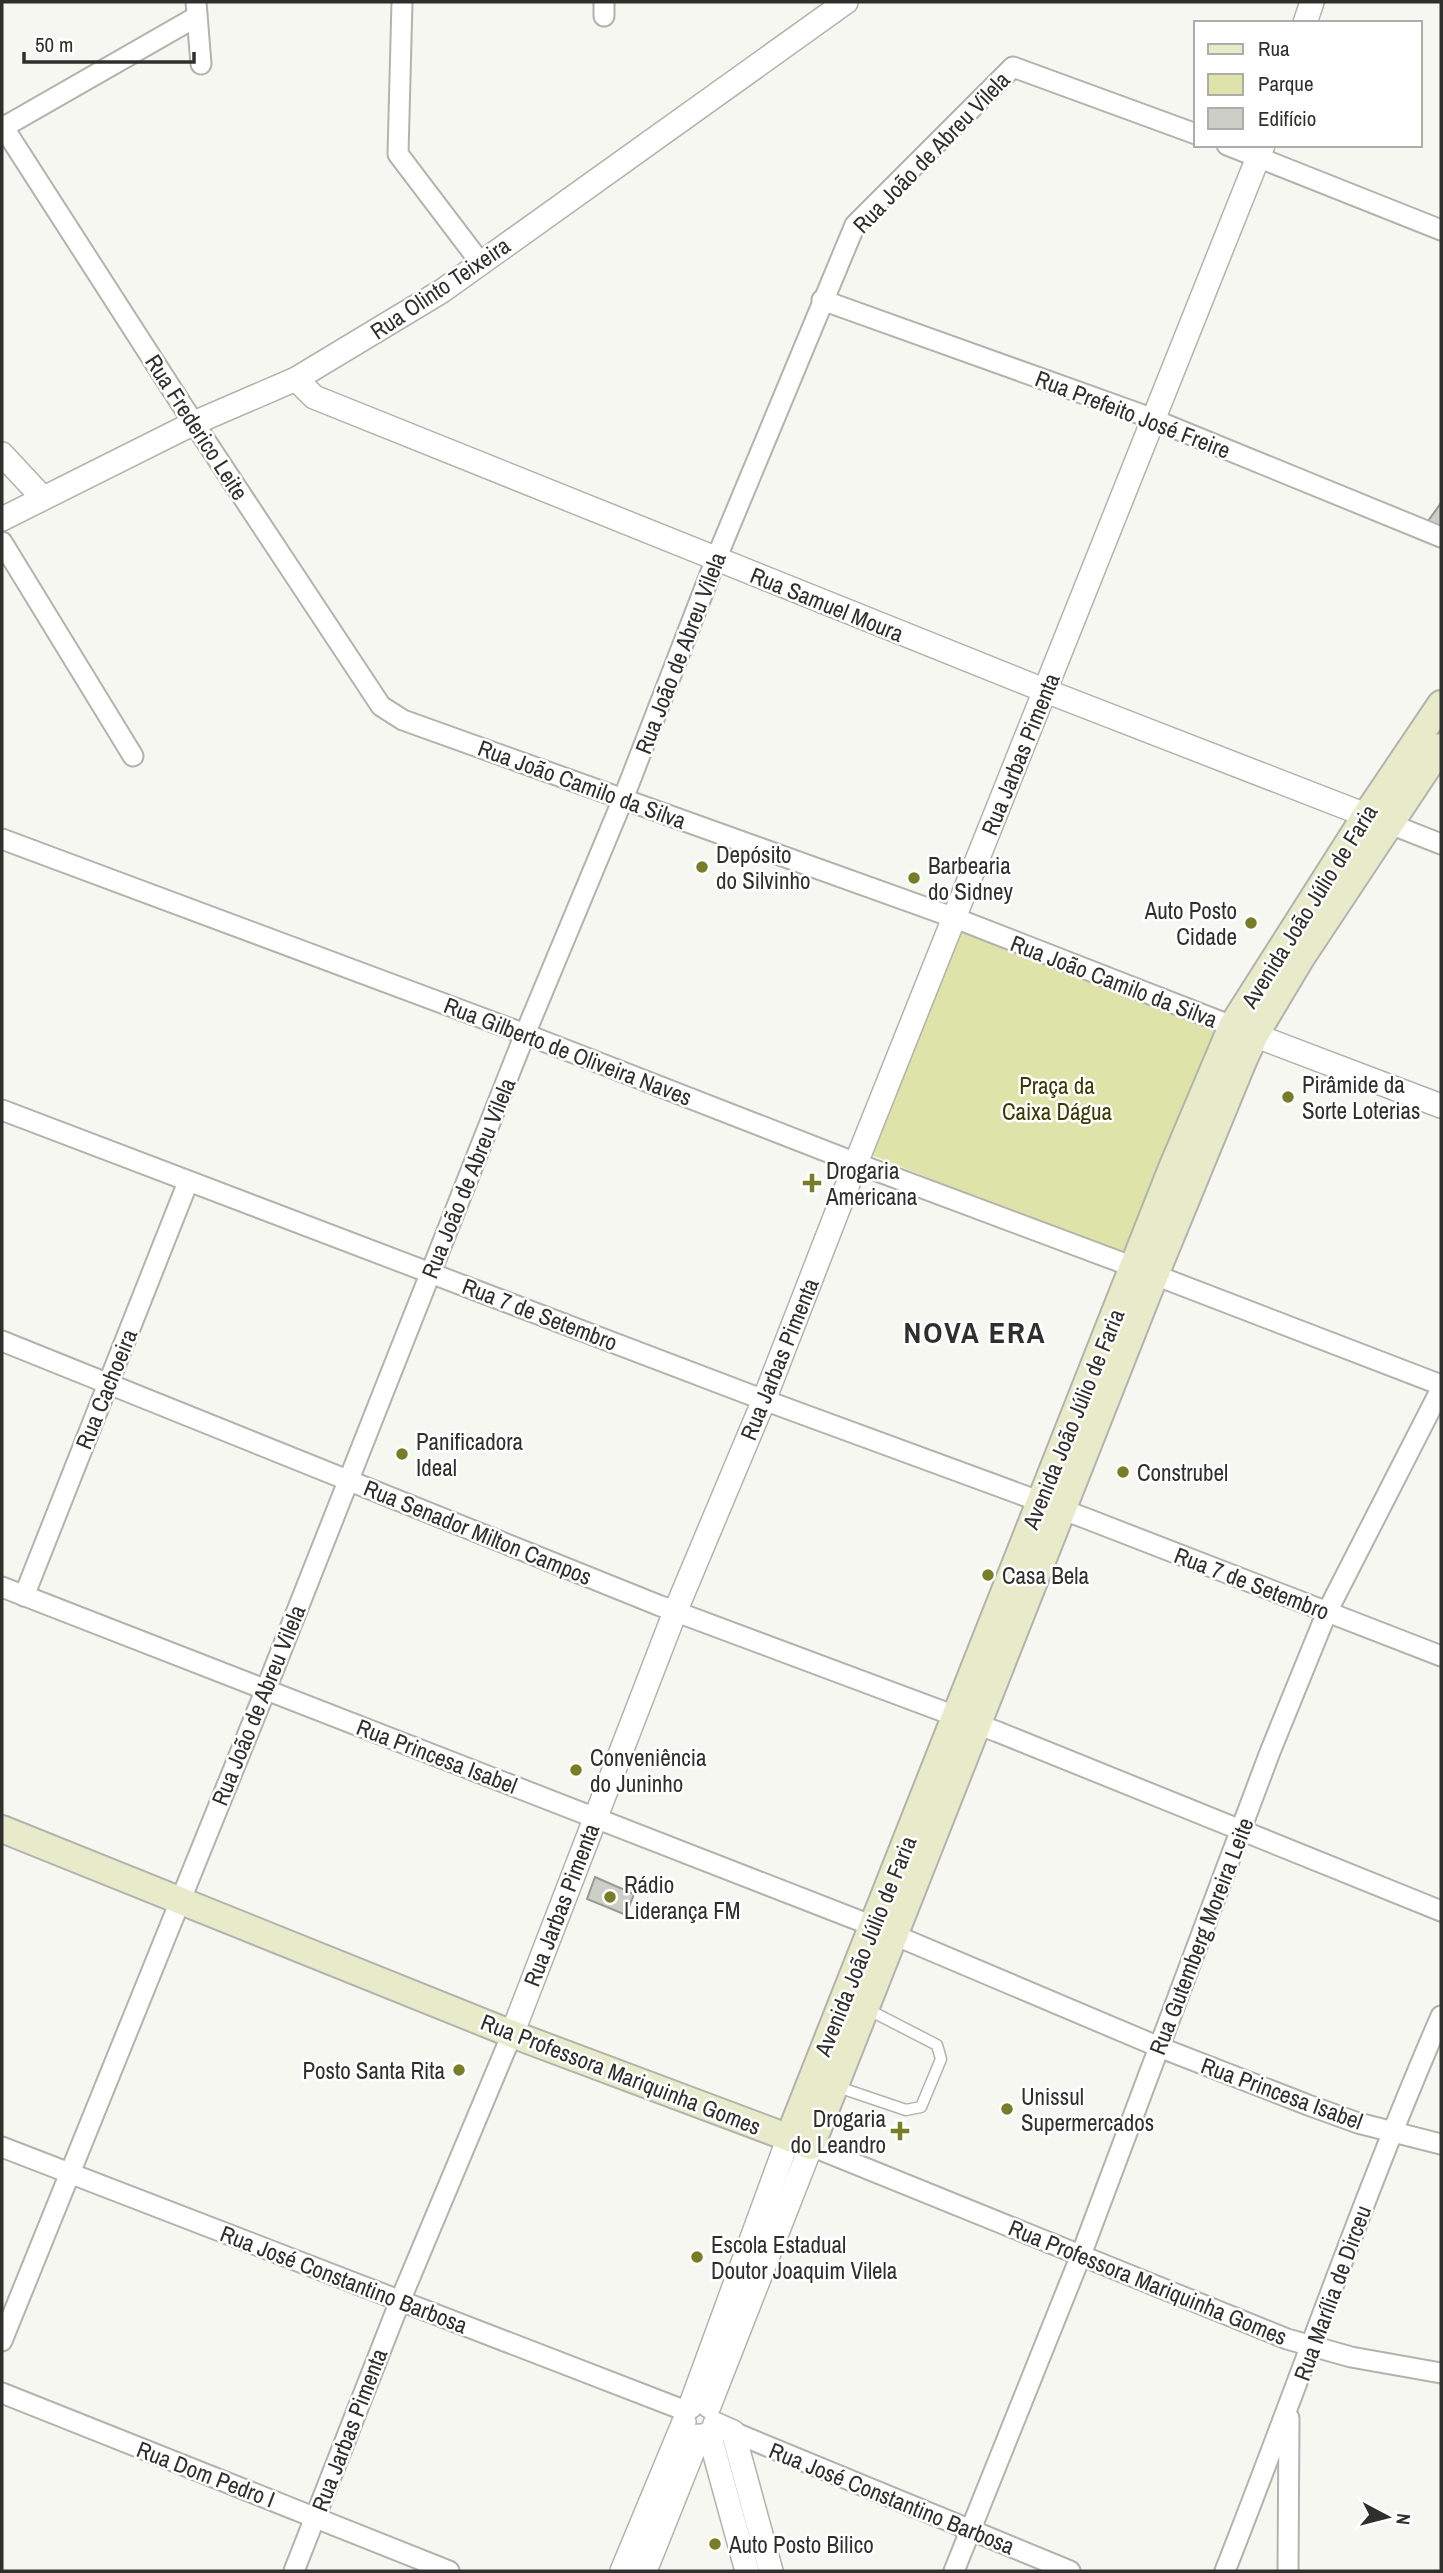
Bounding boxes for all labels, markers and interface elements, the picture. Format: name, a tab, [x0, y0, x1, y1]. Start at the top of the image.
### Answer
scale bar	[24, 21, 194, 65]
legend	[1194, 21, 1422, 147]
text: 50 m	[35, 30, 73, 59]
text: Rua	[1258, 34, 1290, 63]
street label: Rua João de Abreu Vilela	[846, 64, 1017, 240]
text: Parque	[1258, 69, 1314, 98]
text: Edifício	[1258, 104, 1316, 133]
street label: Rua Olinto Teixeira	[364, 230, 516, 346]
street label: Rua Frederico Leite	[138, 348, 256, 506]
street label: Rua Prefeito José Freire	[1031, 363, 1235, 465]
street label: Rua João de Abreu Vilela	[627, 547, 733, 758]
street label: Rua Samuel Moura	[746, 559, 909, 649]
street label: Rua Jarbas Pimenta	[973, 668, 1067, 840]
street label: Rua João Camilo da Silva	[474, 732, 691, 836]
street label: Avenida João Júlio de Faria	[1233, 798, 1385, 1015]
place label: Depósito do Silvinho	[716, 839, 810, 896]
place label: Barbearia do Sidney	[928, 850, 1014, 907]
marker: Depósito do Silvinho	[694, 859, 710, 875]
marker: Barbearia do Sidney	[906, 870, 922, 886]
place label: Auto Posto Cidade	[1144, 895, 1237, 952]
marker: Auto Posto Cidade	[1243, 915, 1259, 931]
street label: Rua João Camilo da Silva	[1006, 927, 1222, 1035]
street label: Rua Gilberto de Oliveira Naves	[440, 989, 696, 1113]
place label: Pirâmide da Sorte Loterias	[1302, 1069, 1420, 1126]
park label: Praça da Caixa Dágua	[1002, 1070, 1113, 1127]
street label: Rua João de Abreu Vilela	[414, 1073, 523, 1283]
marker: Pirâmide da Sorte Loterias	[1280, 1089, 1296, 1105]
place label: Drogaria Americana	[825, 1155, 918, 1212]
marker: Drogaria Americana	[804, 1175, 820, 1191]
street label: Rua 7 de Setembro	[458, 1270, 622, 1358]
street label: Rua Jarbas Pimenta	[732, 1273, 826, 1445]
street label: Avenida João Júlio de Faria	[1014, 1304, 1132, 1535]
district label: NOVA ERA	[903, 1312, 1047, 1352]
street label: Rua Cachoeira	[68, 1324, 144, 1454]
place label: Panificadora Ideal	[416, 1426, 523, 1483]
marker: Panificadora Ideal	[394, 1446, 410, 1462]
place label: Construbel	[1137, 1457, 1228, 1488]
marker: Construbel	[1115, 1464, 1131, 1480]
street label: Rua Senador Milton Campos	[359, 1472, 597, 1592]
street label: Rua 7 de Setembro	[1170, 1539, 1334, 1627]
place label: Casa Bela	[1002, 1560, 1090, 1591]
marker: Casa Bela	[980, 1567, 996, 1583]
street label: Rua João de Abreu Vilela	[204, 1600, 313, 1810]
street label: Rua Princesa Isabel	[352, 1711, 522, 1801]
place label: Conveniência do Juninho	[590, 1742, 707, 1799]
marker: Conveniência do Juninho	[568, 1762, 584, 1778]
street label: Rua Gutemberg Moreira Leite	[1141, 1813, 1261, 2059]
street label: Rua Jarbas Pimenta	[516, 1819, 606, 1991]
street label: Avenida João Júlio de Faria	[806, 1831, 924, 2062]
place label: Rádio Liderança FM	[624, 1869, 740, 1926]
marker: Rádio Liderança FM	[602, 1889, 618, 1905]
street label: Rua Professora Mariquinha Gomes	[476, 2006, 766, 2142]
street label: Rua Princesa Isabel	[1197, 2049, 1367, 2137]
place label: Posto Santa Rita	[302, 2055, 446, 2086]
marker: Posto Santa Rita	[451, 2062, 467, 2078]
place label: Unissul Supermercados	[1021, 2081, 1154, 2138]
marker: Unissul Supermercados	[999, 2101, 1015, 2117]
place label: Drogaria do Leandro	[791, 2103, 887, 2160]
marker: Drogaria do Leandro	[892, 2123, 908, 2139]
street label: Rua Marília de Dirceu	[1286, 2201, 1378, 2385]
street label: Rua Professora Mariquinha Gomes	[1004, 2212, 1292, 2352]
street label: Rua José Constantino Barbosa	[216, 2218, 472, 2341]
place label: Escola Estadual Doutor Joaquim Vilela	[711, 2229, 898, 2286]
marker: Escola Estadual Doutor Joaquim Vilela	[689, 2249, 705, 2265]
street label: Rua Jarbas Pimenta	[304, 2344, 394, 2516]
street label: Rua Dom Pedro I	[132, 2433, 280, 2515]
street label: Rua José Constantino Barbosa	[765, 2435, 1020, 2562]
north arrow	[1352, 2482, 1422, 2552]
text: N	[1390, 2512, 1417, 2526]
place label: Auto Posto Bilico	[728, 2529, 874, 2560]
marker: Auto Posto Bilico	[707, 2536, 723, 2552]

